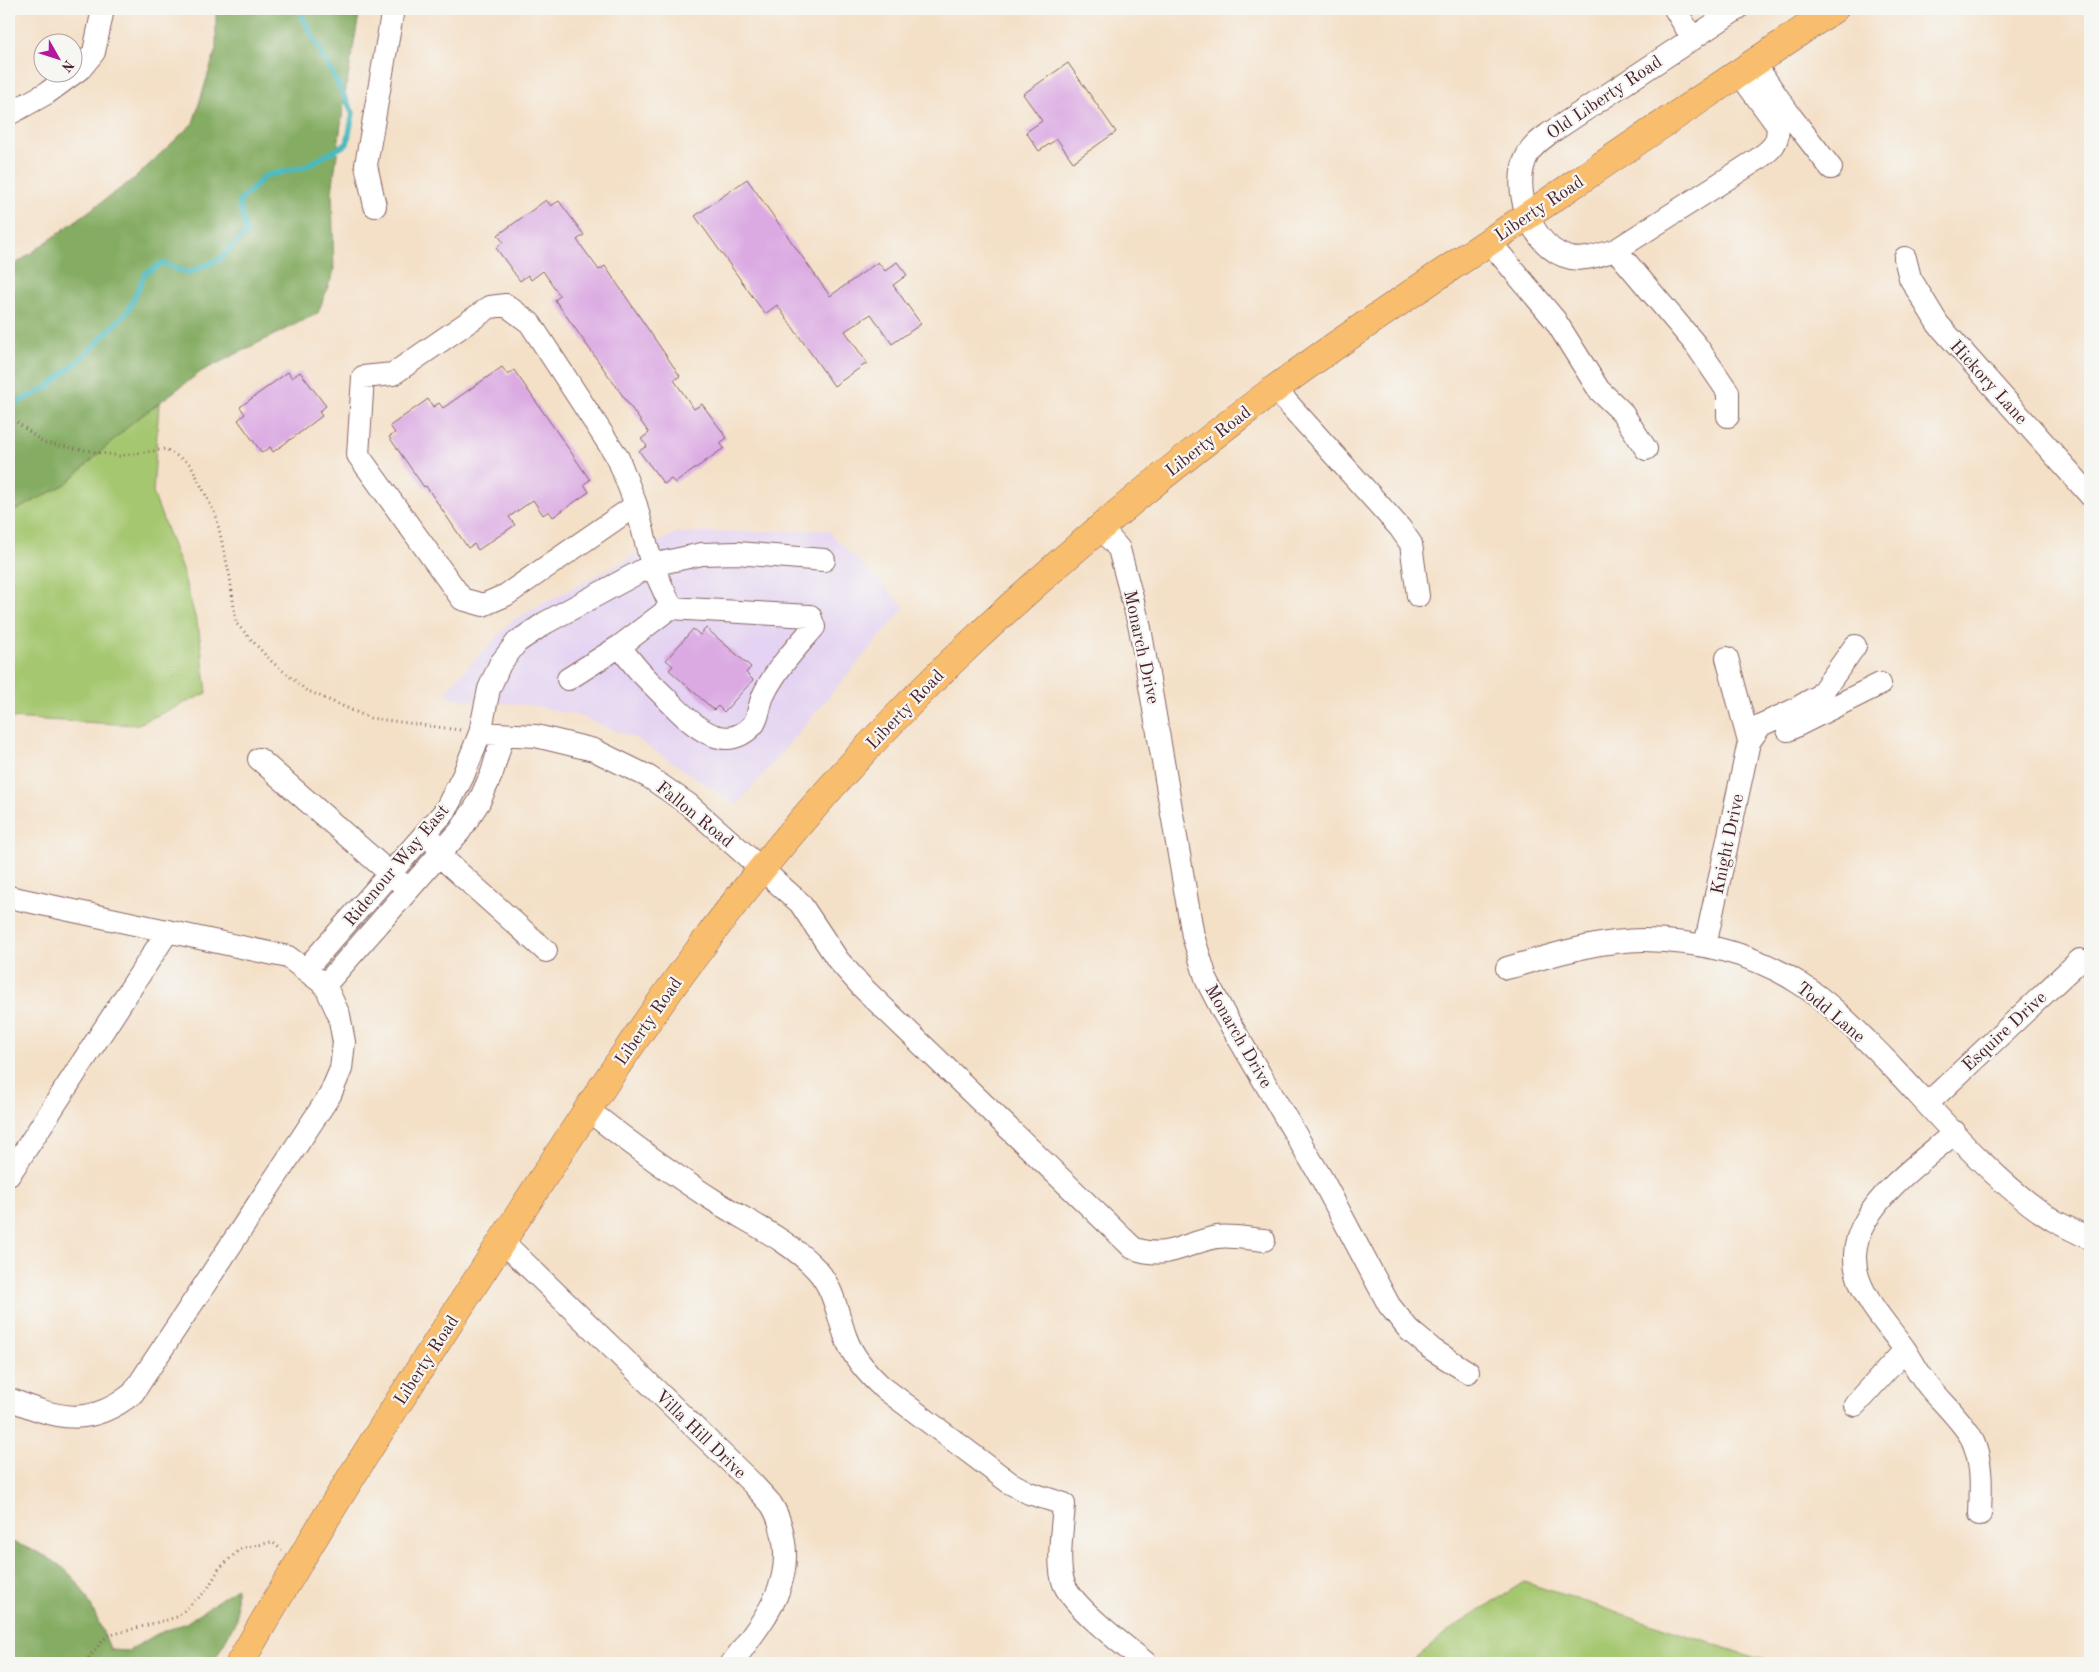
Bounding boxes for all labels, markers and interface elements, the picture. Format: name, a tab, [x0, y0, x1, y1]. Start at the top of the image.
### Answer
north arrow	[32, 32, 82, 82]
street label: Old Liberty Road	[1544, 53, 1665, 143]
text: N	[58, 57, 76, 74]
street label: Liberty Road	[1492, 173, 1587, 245]
street label: Hickory Lane	[1946, 337, 2030, 428]
street label: Liberty Road	[1163, 403, 1255, 481]
street label: Monarch Drive	[1120, 589, 1162, 706]
street label: Liberty Road	[864, 666, 948, 753]
street label: Fallon Road	[652, 778, 736, 851]
street label: Knight Drive	[1709, 792, 1747, 896]
street label: Ridenour Way East	[341, 801, 453, 930]
street label: Liberty Road	[612, 974, 686, 1069]
street label: Todd Lane	[1793, 979, 1868, 1046]
street label: Monarch Drive	[1201, 982, 1275, 1091]
street label: Esquire Drive	[1959, 988, 2050, 1075]
street label: Liberty Road	[391, 1313, 462, 1409]
street label: Villa Hill Drive	[651, 1387, 749, 1482]

